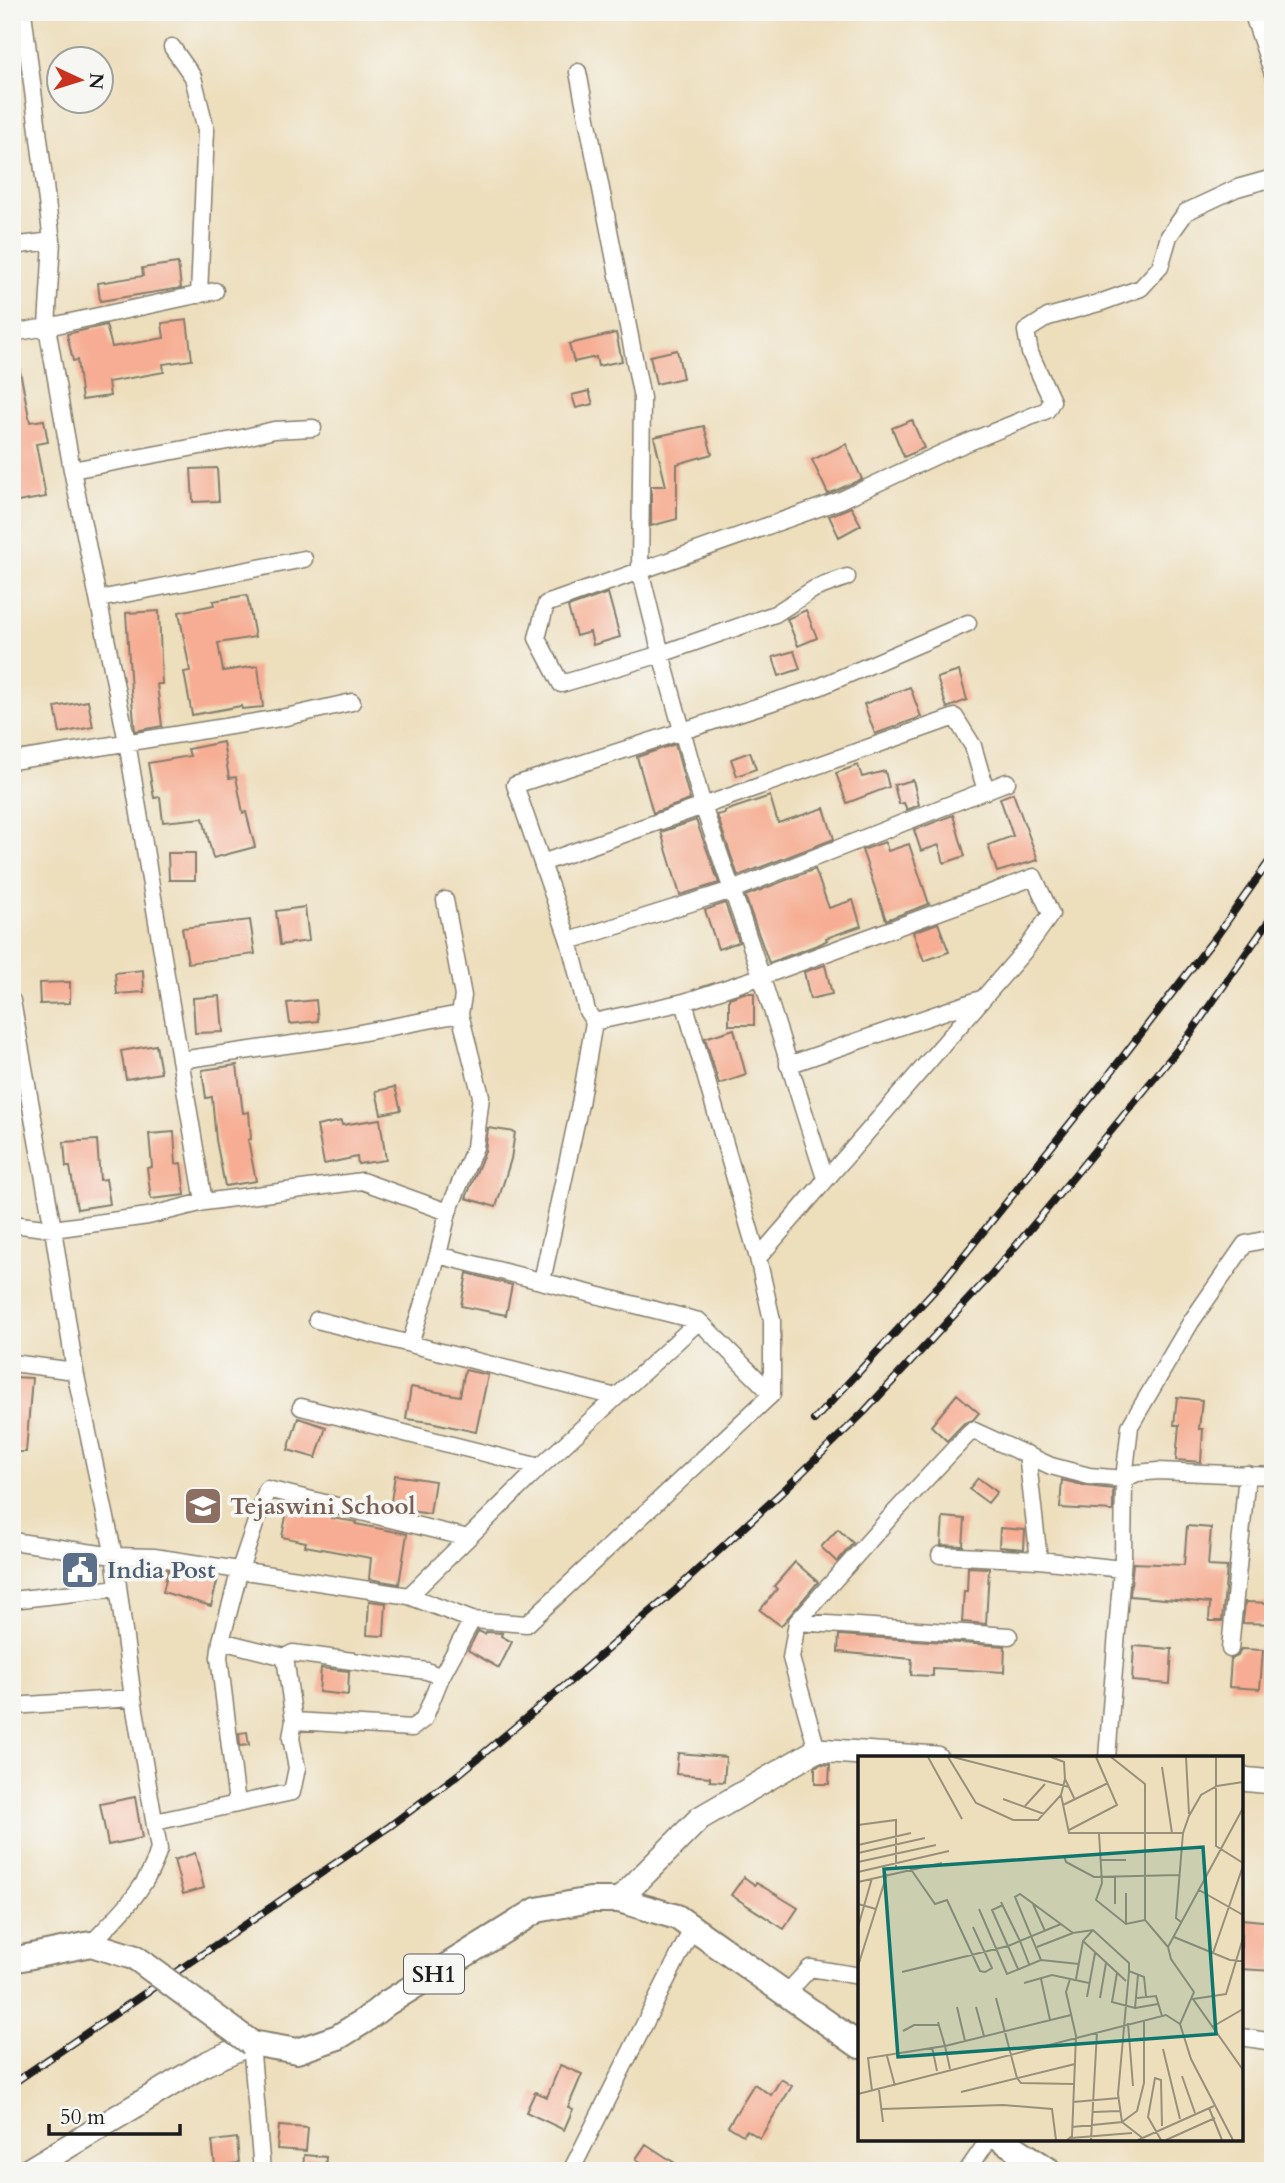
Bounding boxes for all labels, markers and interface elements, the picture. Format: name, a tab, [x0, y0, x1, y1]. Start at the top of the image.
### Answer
north arrow	[46, 46, 116, 116]
text: N	[82, 72, 110, 91]
school or university icon: Tejaswini School	[182, 1485, 224, 1527]
place label: Tejaswini School	[230, 1490, 416, 1523]
public building icon: India Post	[59, 1549, 101, 1591]
place label: India Post	[107, 1554, 216, 1587]
inset map	[858, 1756, 1243, 2141]
road number: SH1	[404, 1954, 464, 1994]
scale bar	[49, 2092, 180, 2136]
text: 50 m	[60, 2103, 105, 2132]

